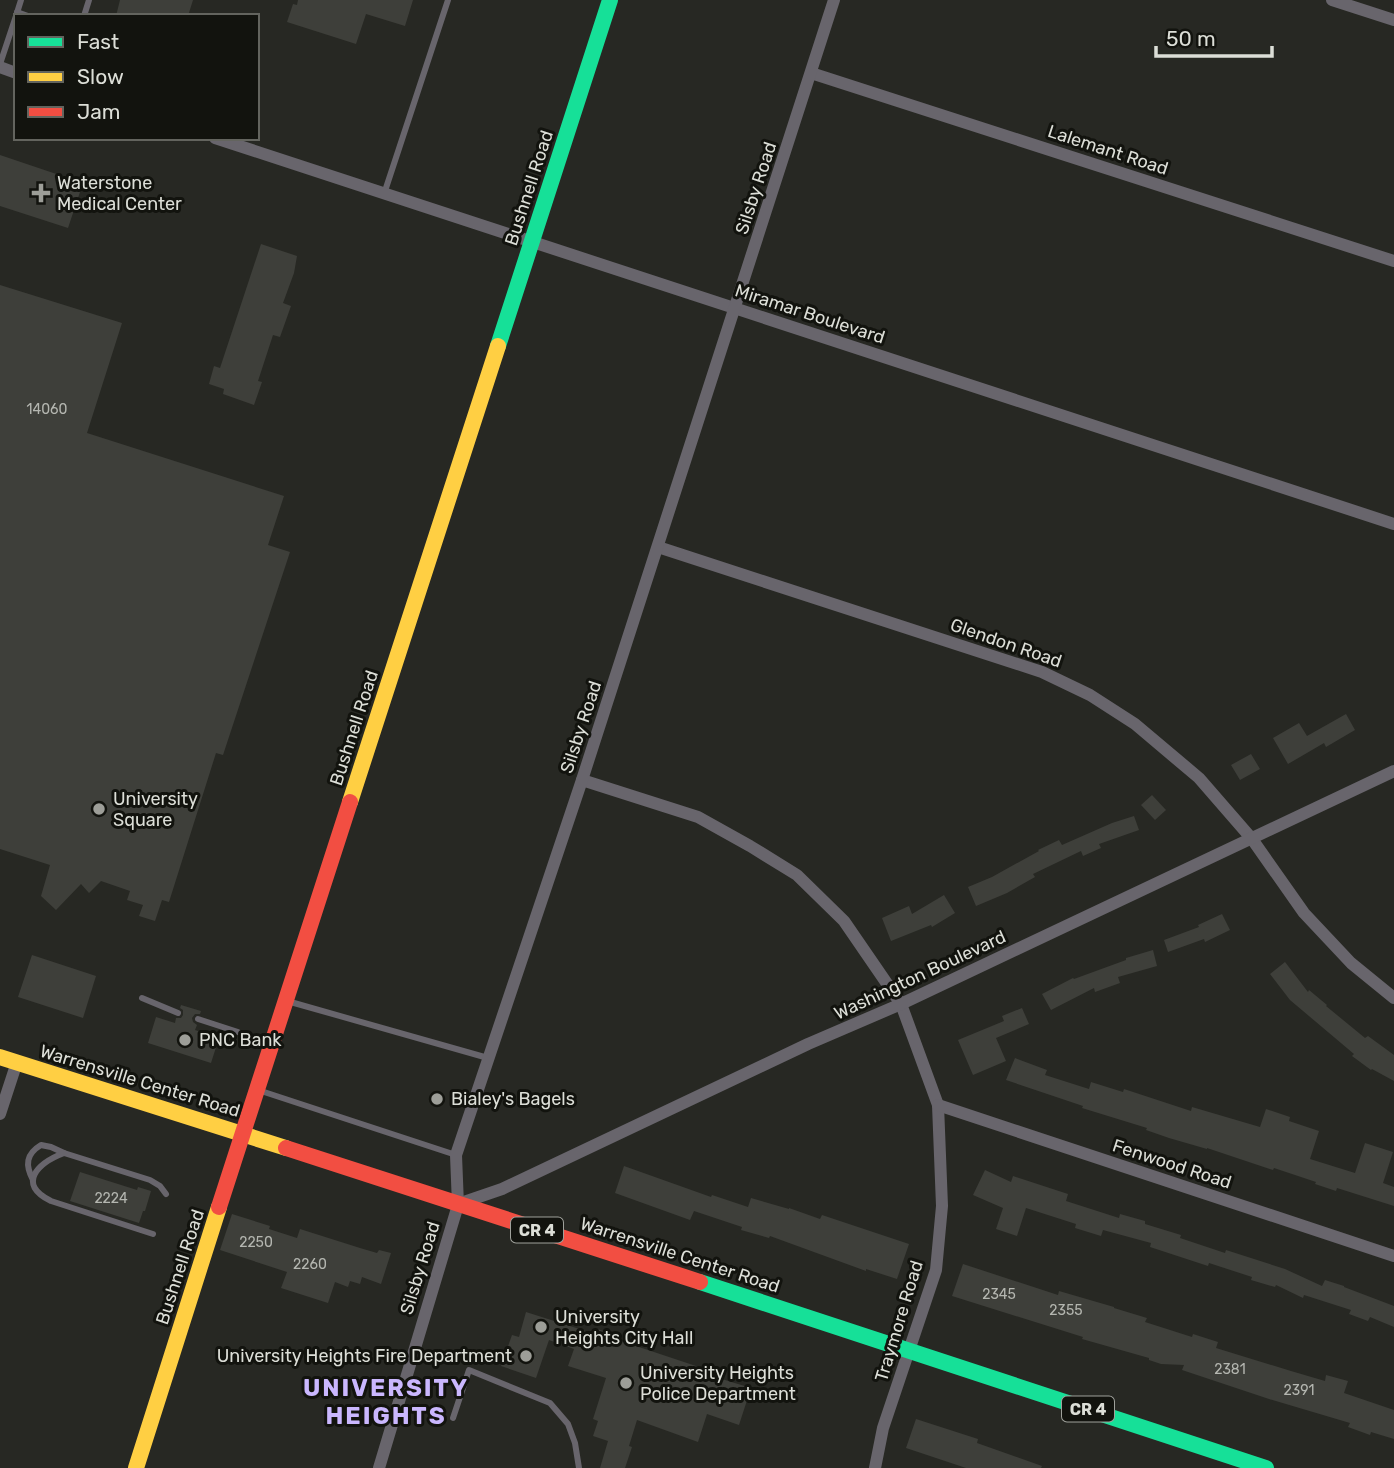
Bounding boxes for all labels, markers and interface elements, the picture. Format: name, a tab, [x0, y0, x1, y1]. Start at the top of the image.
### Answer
legend	[14, 14, 259, 140]
scale bar	[1156, 14, 1272, 58]
text: 50 m	[1166, 26, 1216, 51]
text: Fast	[77, 29, 119, 54]
text: Slow	[77, 64, 124, 89]
text: Jam	[77, 99, 121, 124]
street label: Lalemant Road	[1045, 120, 1171, 180]
street label: Bushnell Road	[500, 128, 558, 248]
street label: Silsby Road	[731, 139, 781, 237]
place label: Waterstone Medical Center	[57, 172, 182, 215]
marker: Waterstone Medical Center	[31, 183, 51, 203]
street label: Miramar Boulevard	[732, 279, 888, 349]
house number: 14060	[27, 401, 68, 418]
street label: Glendon Road	[947, 614, 1065, 672]
street label: Bushnell Road	[325, 668, 383, 788]
street label: Silsby Road	[556, 678, 606, 776]
place label: University Square	[113, 788, 198, 831]
marker: University Square	[91, 801, 107, 817]
street label: Washington Boulevard	[831, 926, 1009, 1024]
place label: PNC Bank	[199, 1029, 282, 1051]
marker: PNC Bank	[177, 1032, 193, 1048]
street label: Warrensville Center Road	[37, 1040, 243, 1122]
place label: Bialey's Bagels	[451, 1088, 575, 1110]
marker: Bialey's Bagels	[429, 1091, 445, 1107]
street label: Fenwood Road	[1110, 1134, 1234, 1194]
house number: 2224	[94, 1190, 128, 1207]
street label: Bushnell Road	[151, 1207, 209, 1327]
street label: Warrensville Center Road	[578, 1212, 782, 1298]
road number: CR 4	[511, 1218, 563, 1242]
street label: Silsby Road	[395, 1219, 445, 1317]
house number: 2250	[239, 1234, 273, 1251]
house number: 2260	[293, 1256, 327, 1273]
street label: Traymore Road	[870, 1258, 928, 1384]
house number: 2345	[982, 1286, 1016, 1303]
house number: 2355	[1049, 1302, 1083, 1319]
place label: University Heights City Hall	[555, 1306, 693, 1349]
marker: University Heights City Hall	[533, 1319, 549, 1335]
place label: University Heights Fire Department	[217, 1345, 512, 1367]
marker: University Heights Fire Department	[518, 1348, 534, 1364]
house number: 2381	[1214, 1361, 1246, 1378]
place label: University Heights Police Department	[640, 1362, 796, 1405]
district label: UNIVERSITY HEIGHTS	[303, 1374, 469, 1430]
marker: University Heights Police Department	[618, 1375, 634, 1391]
house number: 2391	[1284, 1382, 1314, 1399]
road number: CR 4	[1062, 1396, 1114, 1422]

